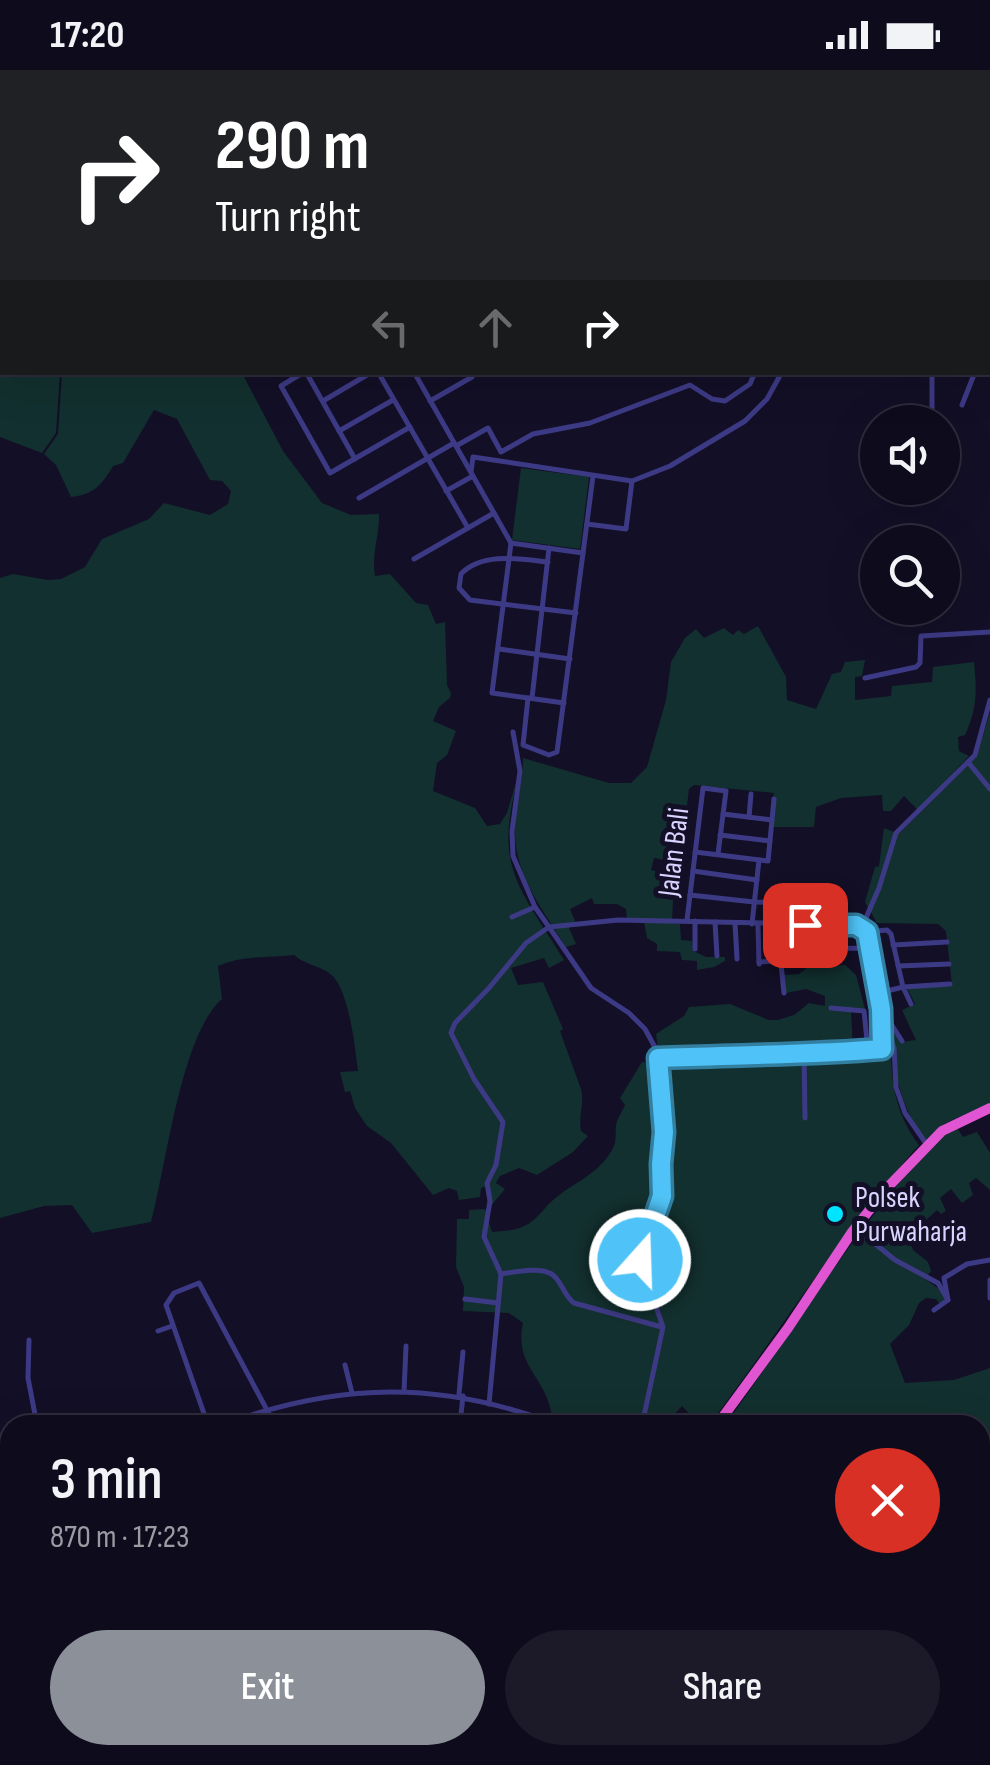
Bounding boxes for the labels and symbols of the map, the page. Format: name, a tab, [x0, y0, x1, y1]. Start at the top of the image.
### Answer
street label: Jalan Bali	[651, 806, 697, 900]
pin	[763, 883, 848, 968]
place label: Polsek Purwaharja	[855, 1180, 967, 1250]
marker: Polsek Purwaharja	[824, 1203, 846, 1225]
position arrow	[588, 1208, 692, 1312]

